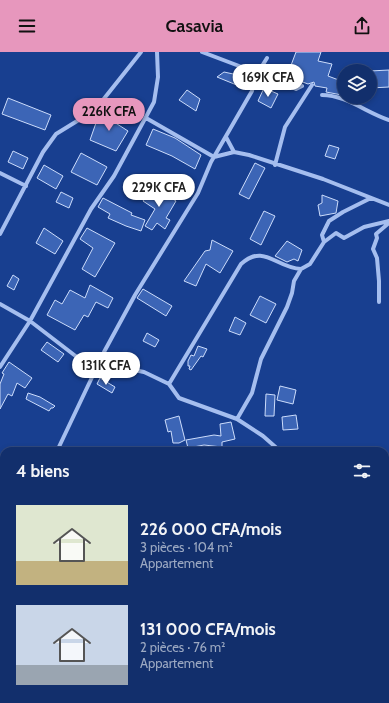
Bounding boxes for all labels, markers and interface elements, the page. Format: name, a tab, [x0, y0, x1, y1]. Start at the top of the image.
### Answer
icon: menu	[16, 15, 38, 37]
text: Casavia	[166, 15, 223, 37]
icon: share	[351, 15, 373, 37]
pin: 169K CFA	[227, 64, 309, 98]
map controls	[337, 64, 377, 104]
button: layers	[337, 64, 377, 104]
text: 169K CFA	[242, 69, 294, 85]
pin: 226K CFA	[68, 98, 150, 132]
text: 226K CFA	[82, 103, 136, 119]
pin: 229K CFA	[118, 174, 200, 208]
text: 229K CFA	[132, 179, 186, 195]
pin: 131K CFA	[65, 352, 147, 386]
text: 131K CFA	[81, 357, 131, 373]
icon: filters	[351, 460, 373, 482]
text: 4 biens	[16, 461, 70, 481]
text: 226 000 CFA/mois	[140, 519, 282, 539]
icon: home	[48, 521, 96, 569]
text: 3 pièces · 104 m²	[140, 539, 233, 555]
text: Appartement	[140, 555, 213, 571]
text: 131 000 CFA/mois	[140, 619, 276, 639]
icon: home	[48, 621, 96, 669]
text: 2 pièces · 76 m²	[140, 639, 225, 655]
text: Appartement	[140, 655, 213, 671]

